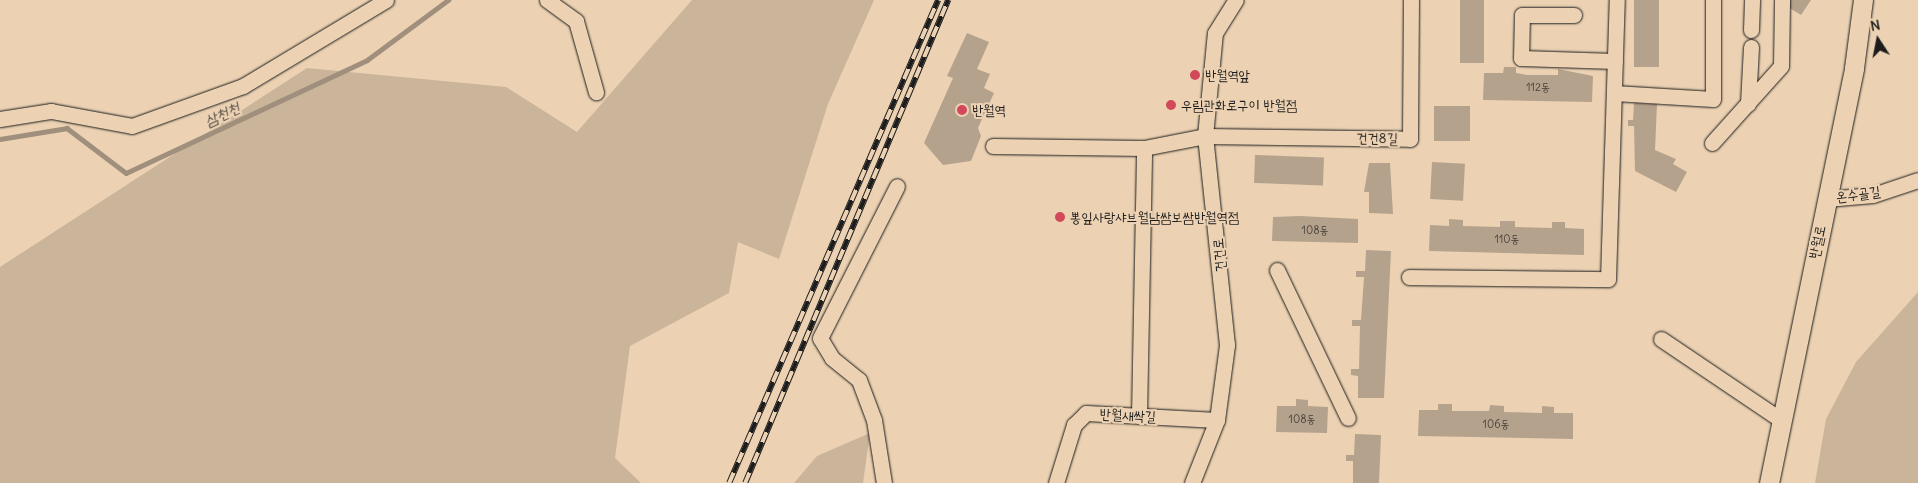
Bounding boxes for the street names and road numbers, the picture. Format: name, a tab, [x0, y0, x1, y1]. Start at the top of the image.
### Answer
street label: 건건8길	[1356, 129, 1398, 147]
street label: 온수골길	[1835, 183, 1881, 205]
street label: 반월로	[1805, 224, 1829, 260]
street label: 건건로	[1209, 237, 1229, 273]
street label: 반월새싹길	[1099, 405, 1157, 425]

